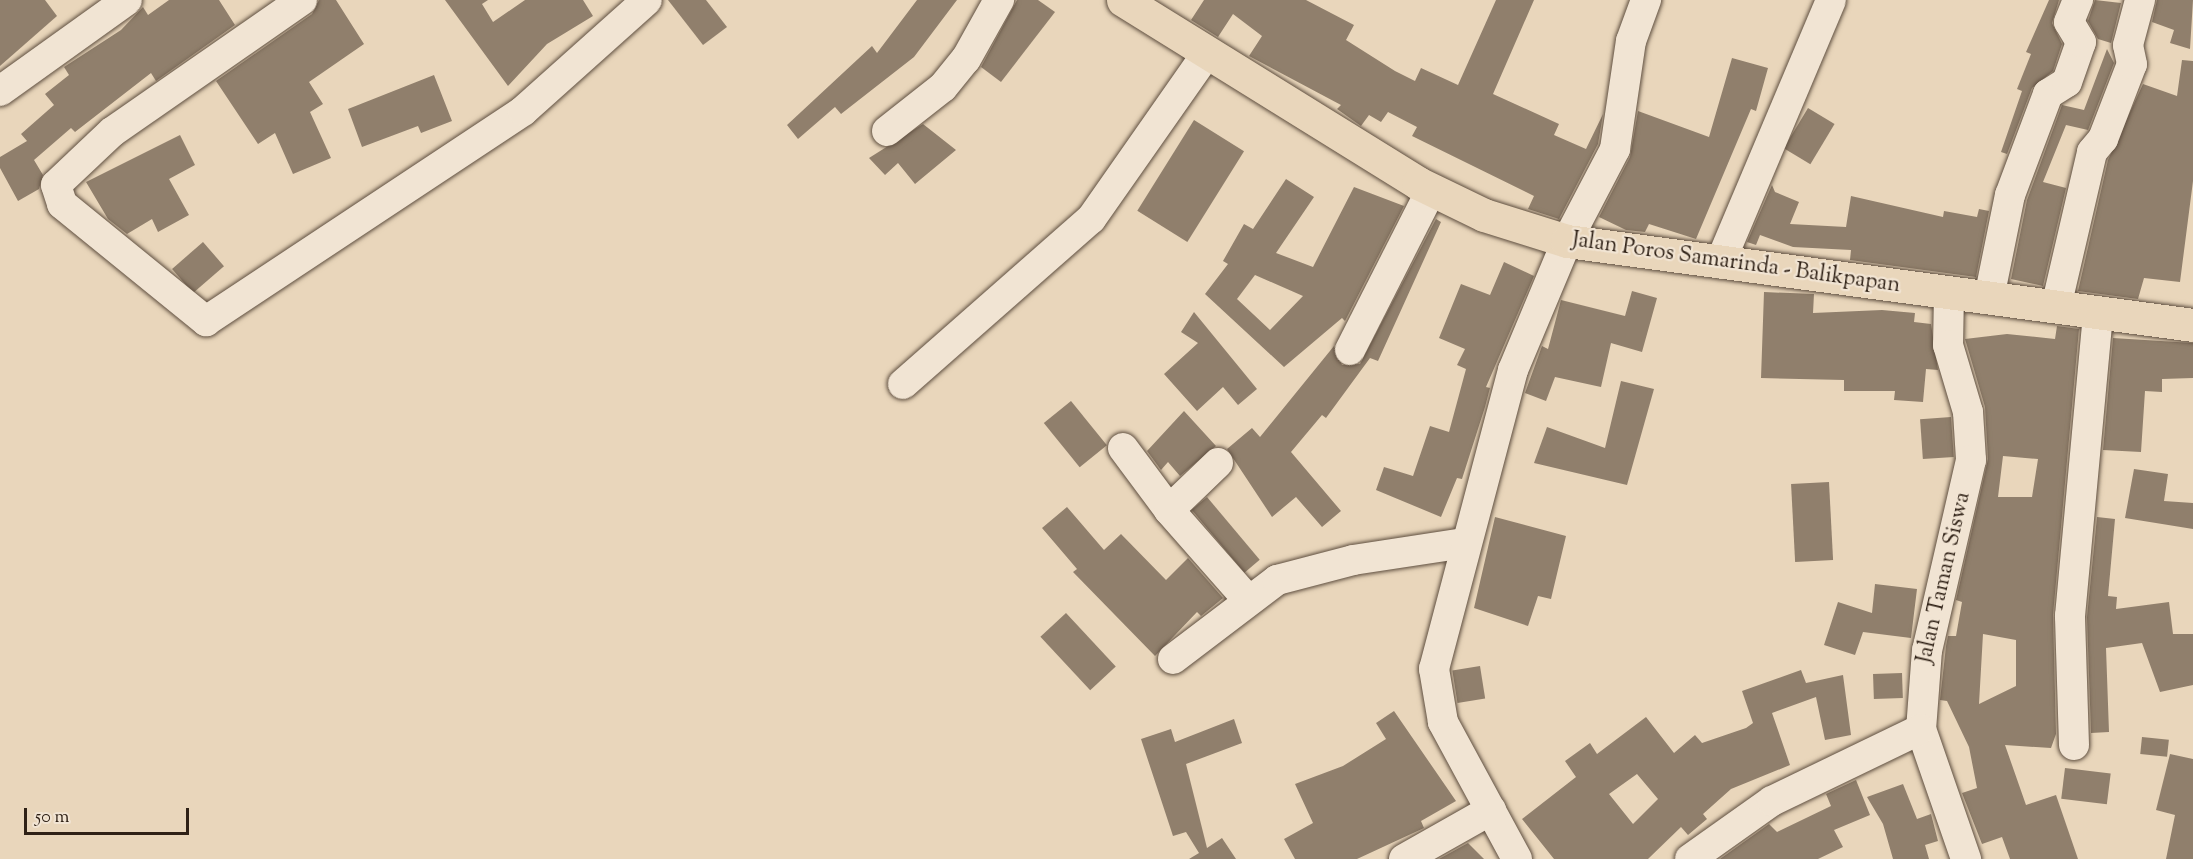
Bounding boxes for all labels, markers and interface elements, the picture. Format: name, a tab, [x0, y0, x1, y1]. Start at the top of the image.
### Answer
street label: Jalan Poros Samarinda - Balikpapan	[1570, 228, 1902, 300]
street label: Jalan Taman Siswa	[1912, 490, 1978, 666]
scale bar	[27, 796, 192, 834]
text: 50 m	[35, 805, 69, 831]

